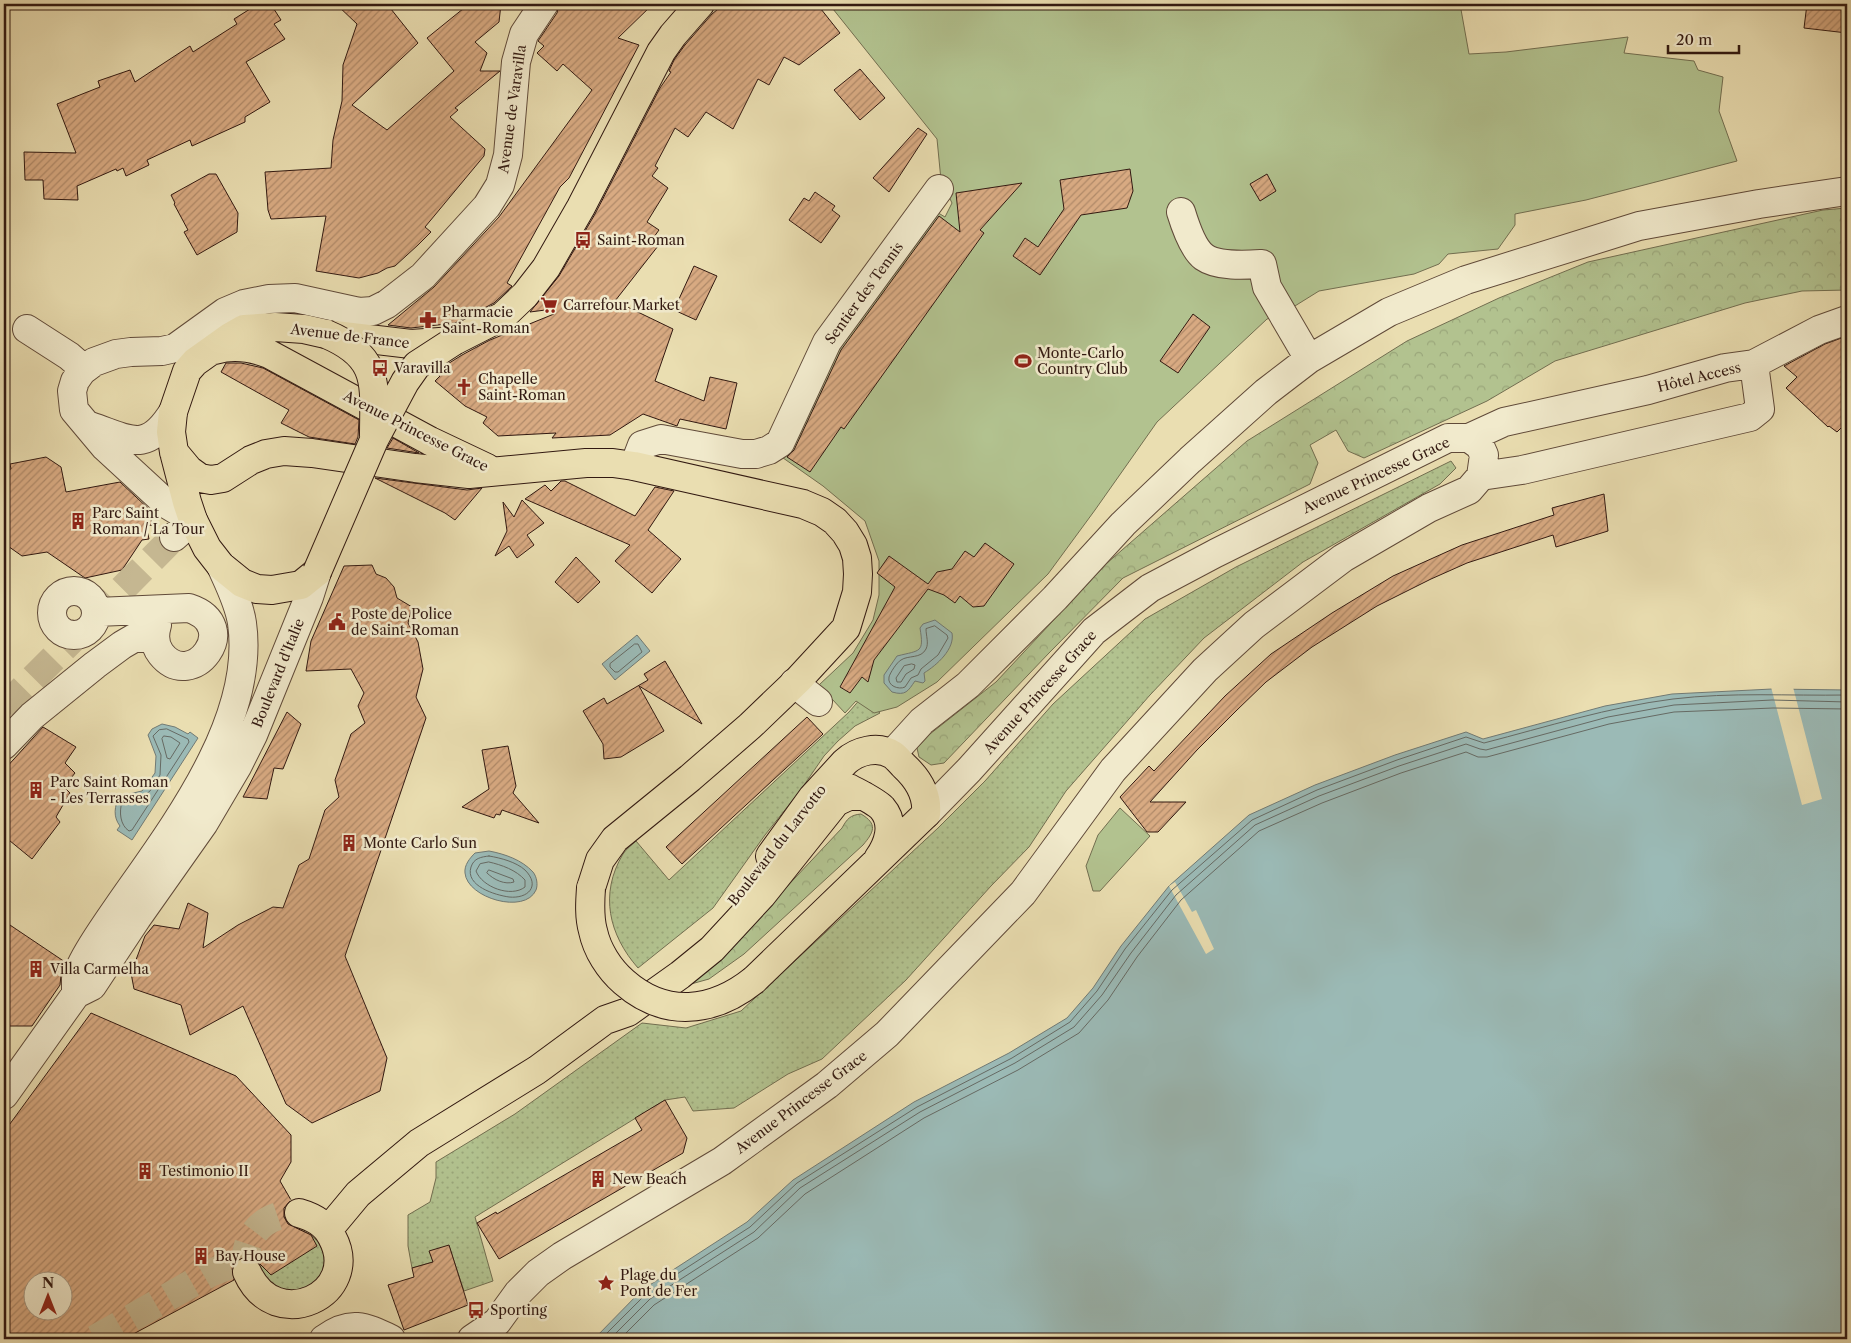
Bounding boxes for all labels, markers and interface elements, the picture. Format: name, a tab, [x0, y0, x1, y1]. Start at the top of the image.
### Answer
scale bar	[1668, 22, 1740, 54]
text: 20 m	[1676, 30, 1712, 49]
street label: Avenue de Varavilla	[494, 43, 530, 175]
bus stop icon: Saint-Roman	[573, 230, 593, 250]
place label: Saint-Roman	[597, 231, 685, 249]
street label: Sentier des Tennis	[821, 238, 907, 348]
supermarket icon: Carrefour Market	[539, 295, 559, 315]
place label: Carrefour Market	[563, 296, 680, 314]
place label: Pharmacie Saint-Roman	[442, 303, 530, 337]
pharmacy icon: Pharmacie Saint-Roman	[418, 310, 438, 330]
street label: Avenue de France	[288, 320, 411, 352]
place label: Monte-Carlo Country Club	[1037, 344, 1128, 378]
sports icon: Monte-Carlo Country Club	[1013, 351, 1033, 371]
bus stop icon: Varavilla	[370, 358, 390, 378]
street label: Hôtel Access	[1655, 358, 1743, 396]
place label: Varavilla	[393, 359, 451, 377]
place label: Chapelle Saint-Roman	[478, 370, 566, 404]
church icon: Chapelle Saint-Roman	[454, 377, 474, 397]
street label: Avenue Princesse Grace	[340, 386, 492, 475]
street label: Avenue Princesse Grace	[1299, 433, 1453, 517]
place label: Parc Saint Roman / La Tour	[92, 504, 205, 538]
building icon: Parc Saint Roman / La Tour	[68, 511, 88, 531]
place label: Poste de Police de Saint-Roman	[351, 605, 459, 639]
public building icon: Poste de Police de Saint-Roman	[327, 612, 347, 632]
street label: Boulevard d'Italie	[248, 616, 308, 730]
street label: Avenue Princesse Grace	[979, 626, 1100, 758]
place label: Parc Saint Roman - Les Terrasses	[50, 773, 169, 807]
building icon: Parc Saint Roman - Les Terrasses	[26, 780, 46, 800]
street label: Boulevard du Larvotto	[724, 781, 830, 909]
building icon: Monte Carlo Sun	[339, 833, 359, 853]
place label: Monte Carlo Sun	[363, 834, 477, 852]
building icon: Villa Carmelha	[26, 959, 46, 979]
place label: Villa Carmelha	[49, 960, 149, 978]
street label: Avenue Princesse Grace	[731, 1046, 871, 1158]
building icon: Testimonio II	[135, 1161, 155, 1181]
place label: Testimonio II	[159, 1162, 249, 1180]
building icon: New Beach	[588, 1169, 608, 1189]
place label: New Beach	[612, 1170, 687, 1188]
building icon: Bay House	[191, 1246, 211, 1266]
place label: Bay House	[215, 1247, 286, 1265]
place label: Plage du Pont de Fer	[620, 1266, 697, 1300]
north arrow	[22, 1270, 72, 1320]
place icon: Plage du Pont de Fer	[596, 1273, 616, 1293]
text: N	[42, 1274, 54, 1292]
bus stop icon: Sporting	[466, 1300, 486, 1320]
place label: Sporting	[490, 1301, 547, 1319]

